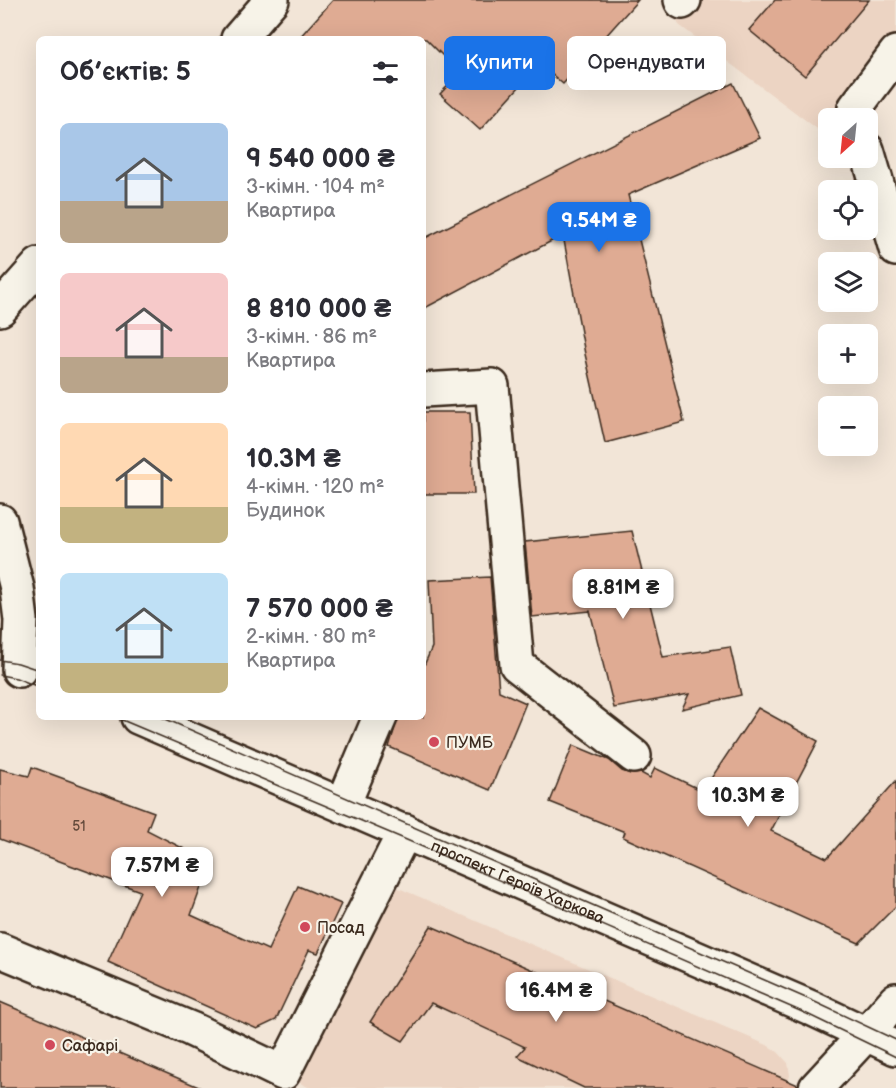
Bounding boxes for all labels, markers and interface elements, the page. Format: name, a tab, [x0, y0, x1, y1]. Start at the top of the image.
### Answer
chip: Купити	[444, 36, 555, 90]
chip: Орендувати	[567, 36, 726, 90]
icon: filters	[369, 56, 402, 89]
text: Об’єктів: 5	[60, 57, 191, 88]
north arrow	[818, 108, 878, 168]
map controls	[818, 108, 878, 456]
text: 9 540 000 ₴	[246, 144, 395, 175]
icon: home	[108, 147, 180, 219]
text: 3-кімн. · 104 m²	[246, 175, 385, 199]
button: locate	[818, 180, 878, 240]
text: Квартира	[246, 199, 336, 223]
pin: 9.54M ₴	[544, 202, 654, 253]
text: 9.54M ₴	[561, 209, 637, 233]
button: layers	[818, 252, 878, 312]
text: 8 810 000 ₴	[246, 294, 391, 325]
icon: home	[108, 297, 180, 369]
button: +	[818, 324, 878, 384]
text: 3-кімн. · 86 m²	[246, 325, 377, 349]
text: Квартира	[246, 349, 336, 373]
button: −	[818, 396, 878, 456]
text: 10.3M ₴	[246, 444, 341, 475]
icon: home	[108, 447, 180, 519]
text: 4-кімн. · 120 m²	[246, 475, 384, 499]
text: Будинок	[246, 499, 325, 523]
pin: 8.81M ₴	[568, 569, 678, 620]
text: 8.81M ₴	[587, 576, 659, 600]
text: 7 570 000 ₴	[246, 594, 393, 625]
icon: home	[108, 597, 180, 669]
text: 2-кімн. · 80 m²	[246, 625, 376, 649]
text: Квартира	[246, 649, 336, 673]
place label: ПУМБ	[446, 734, 494, 753]
marker: ПУМБ	[427, 735, 441, 749]
pin: 10.3M ₴	[693, 777, 803, 828]
text: 10.3M ₴	[712, 784, 784, 808]
house number: 51	[72, 818, 86, 835]
street label: проспект Героїв Харкова	[428, 837, 608, 929]
pin: 7.57M ₴	[107, 847, 217, 898]
text: 7.57M ₴	[125, 854, 199, 878]
place label: Посад	[317, 919, 365, 938]
marker: Посад	[298, 920, 312, 934]
pin: 16.4M ₴	[501, 972, 611, 1023]
text: 16.4M ₴	[520, 979, 592, 1003]
place label: Сафарі	[62, 1037, 118, 1056]
marker: Сафарі	[43, 1038, 57, 1052]

